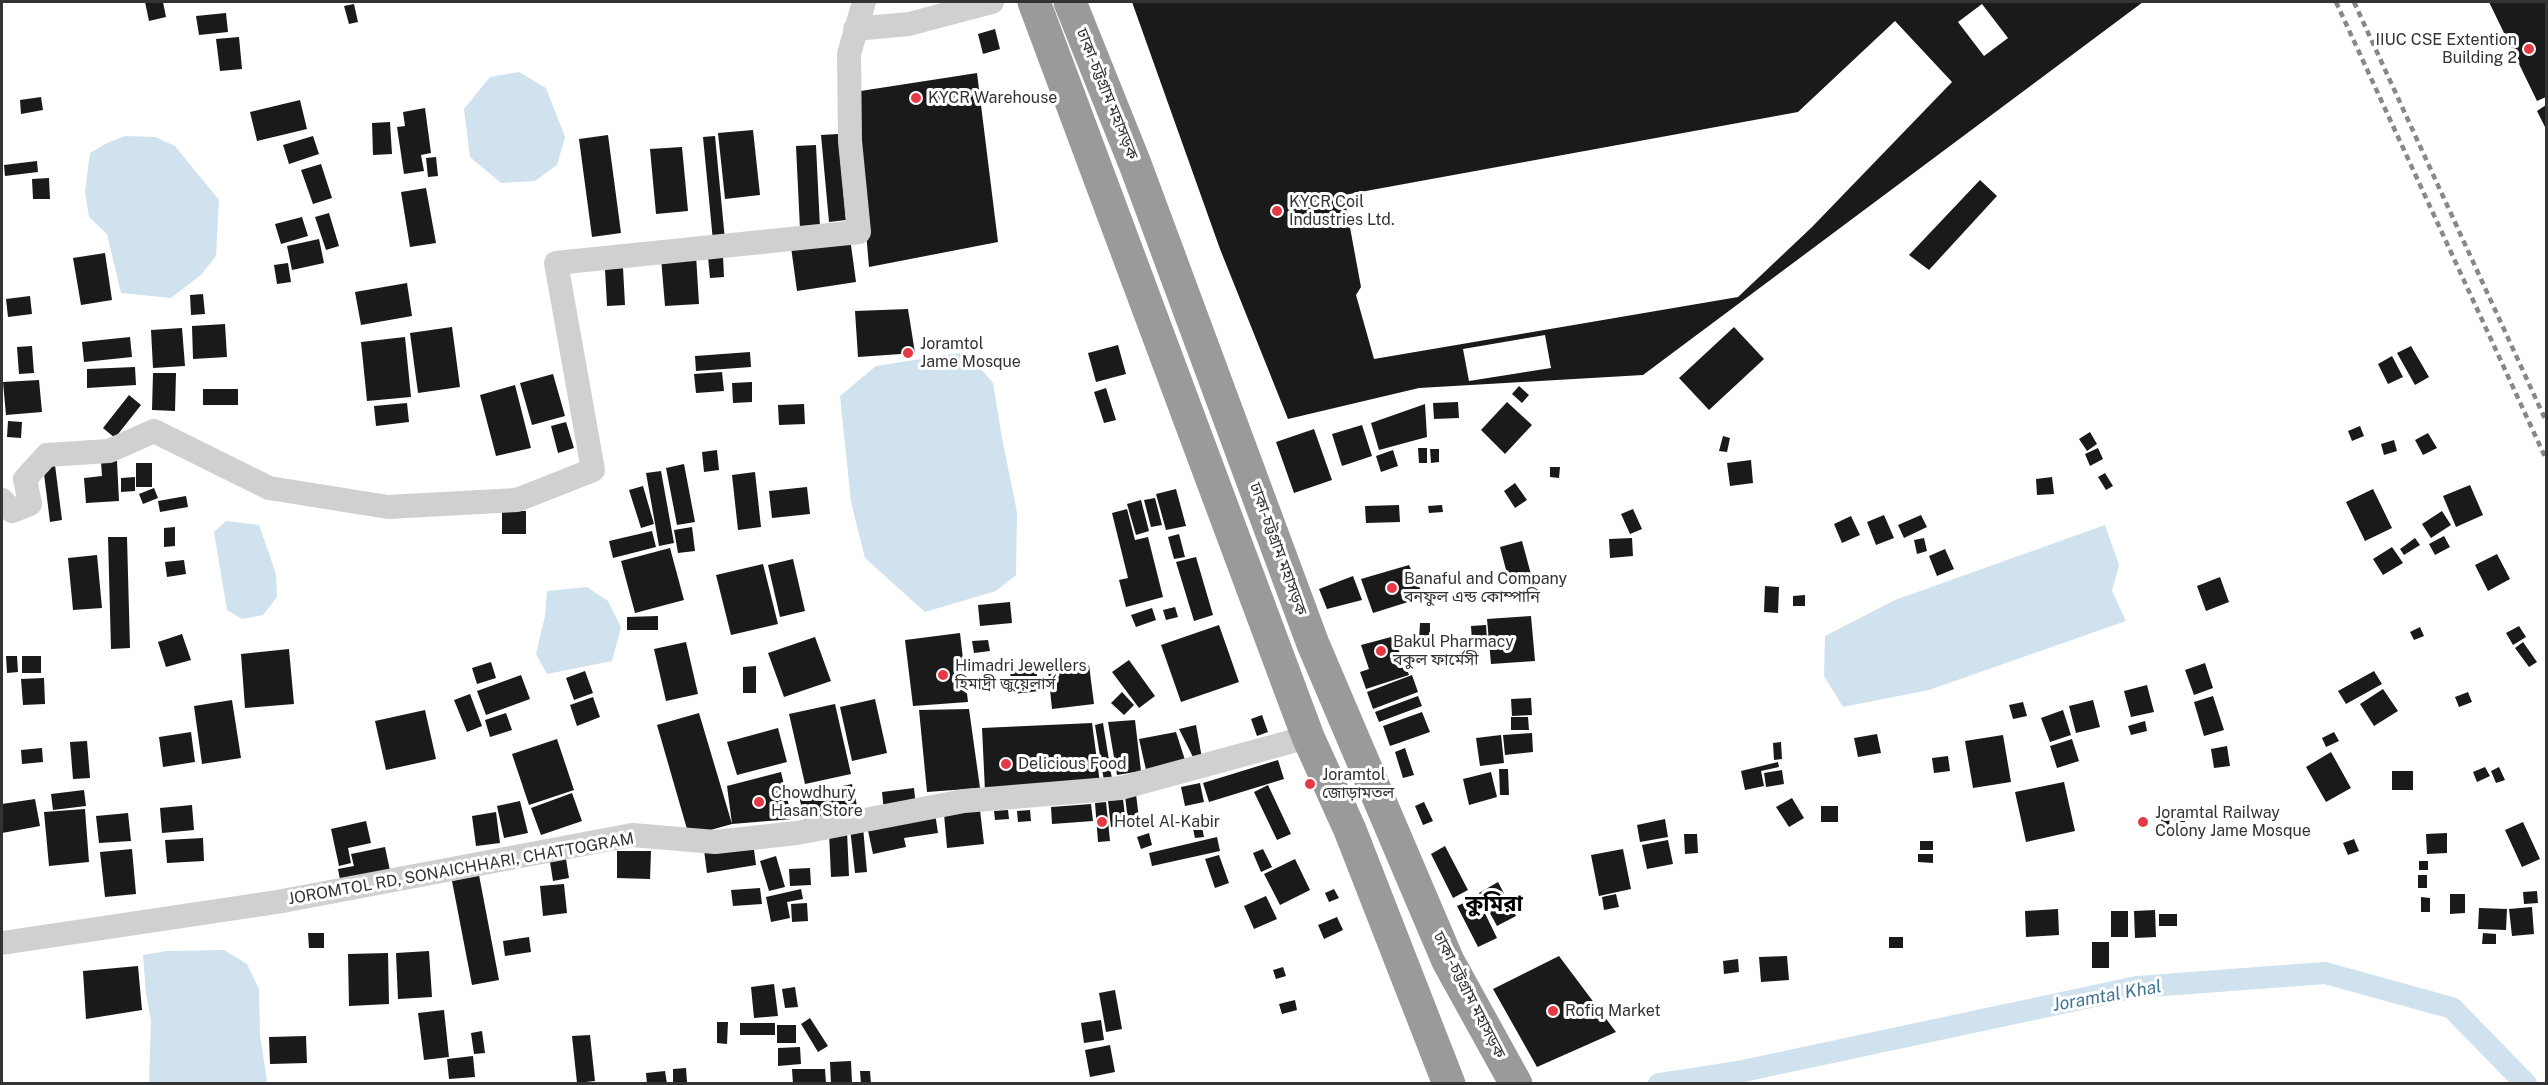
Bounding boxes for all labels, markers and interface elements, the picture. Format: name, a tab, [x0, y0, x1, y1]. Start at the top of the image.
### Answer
street label: ঢাকা-চট্টগ্রাম মহাসড়ক	[1072, 26, 1142, 162]
place label: IIUC CSE Extention Building 2	[2376, 30, 2517, 68]
marker: IIUC CSE Extention Building 2	[2522, 42, 2536, 56]
place label: KYCR Warehouse	[928, 88, 1057, 108]
marker: KYCR Warehouse	[909, 91, 923, 105]
place label: KYCR Coil Industries Ltd.	[1289, 192, 1395, 230]
marker: KYCR Coil Industries Ltd.	[1270, 204, 1284, 218]
place label: Joramtol Jame Mosque	[920, 334, 1021, 372]
marker: Joramtol Jame Mosque	[901, 346, 915, 360]
street label: ঢাকা-চট্টগ্রাম মহাসড়ক	[1245, 480, 1311, 618]
place label: Banaful and Company বনফুল এন্ড কোম্পানি	[1404, 569, 1567, 607]
marker: Banaful and Company বনফুল এন্ড কোম্পানি	[1385, 581, 1399, 595]
place label: Bakul Pharmacy বকুল ফার্মেসী	[1393, 632, 1514, 670]
marker: Bakul Pharmacy বকুল ফার্মেসী	[1374, 644, 1388, 658]
place label: Himadri Jewellers হিমাদ্রী জুয়েলার্স	[955, 656, 1087, 694]
marker: Himadri Jewellers হিমাদ্রী জুয়েলার্স	[936, 668, 950, 682]
place label: Delicious Food	[1018, 754, 1127, 774]
marker: Delicious Food	[999, 757, 1013, 771]
place label: Joramtol জোড়ামতল	[1322, 765, 1394, 803]
marker: Joramtol জোড়ামতল	[1303, 777, 1317, 791]
place label: Chowdhury Hasan Store	[771, 783, 863, 821]
marker: Chowdhury Hasan Store	[752, 795, 766, 809]
place label: Joramtal Railway Colony Jame Mosque	[2155, 803, 2311, 841]
place label: Hotel Al-Kabir	[1114, 812, 1220, 832]
marker: Hotel Al-Kabir	[1095, 815, 1109, 829]
marker: Joramtal Railway Colony Jame Mosque	[2136, 815, 2150, 829]
street label: JOROMTOL RD, SONAICHHARI, CHATTOGRAM	[287, 829, 635, 909]
district label: কুমিরা	[1465, 891, 1523, 917]
street label: ঢাকা-চট্টগ্রাম মহাসড়ক	[1429, 928, 1509, 1062]
water label: Joramtal Khal	[2051, 976, 2163, 1016]
place label: Rofiq Market	[1565, 1001, 1661, 1021]
marker: Rofiq Market	[1546, 1004, 1560, 1018]

